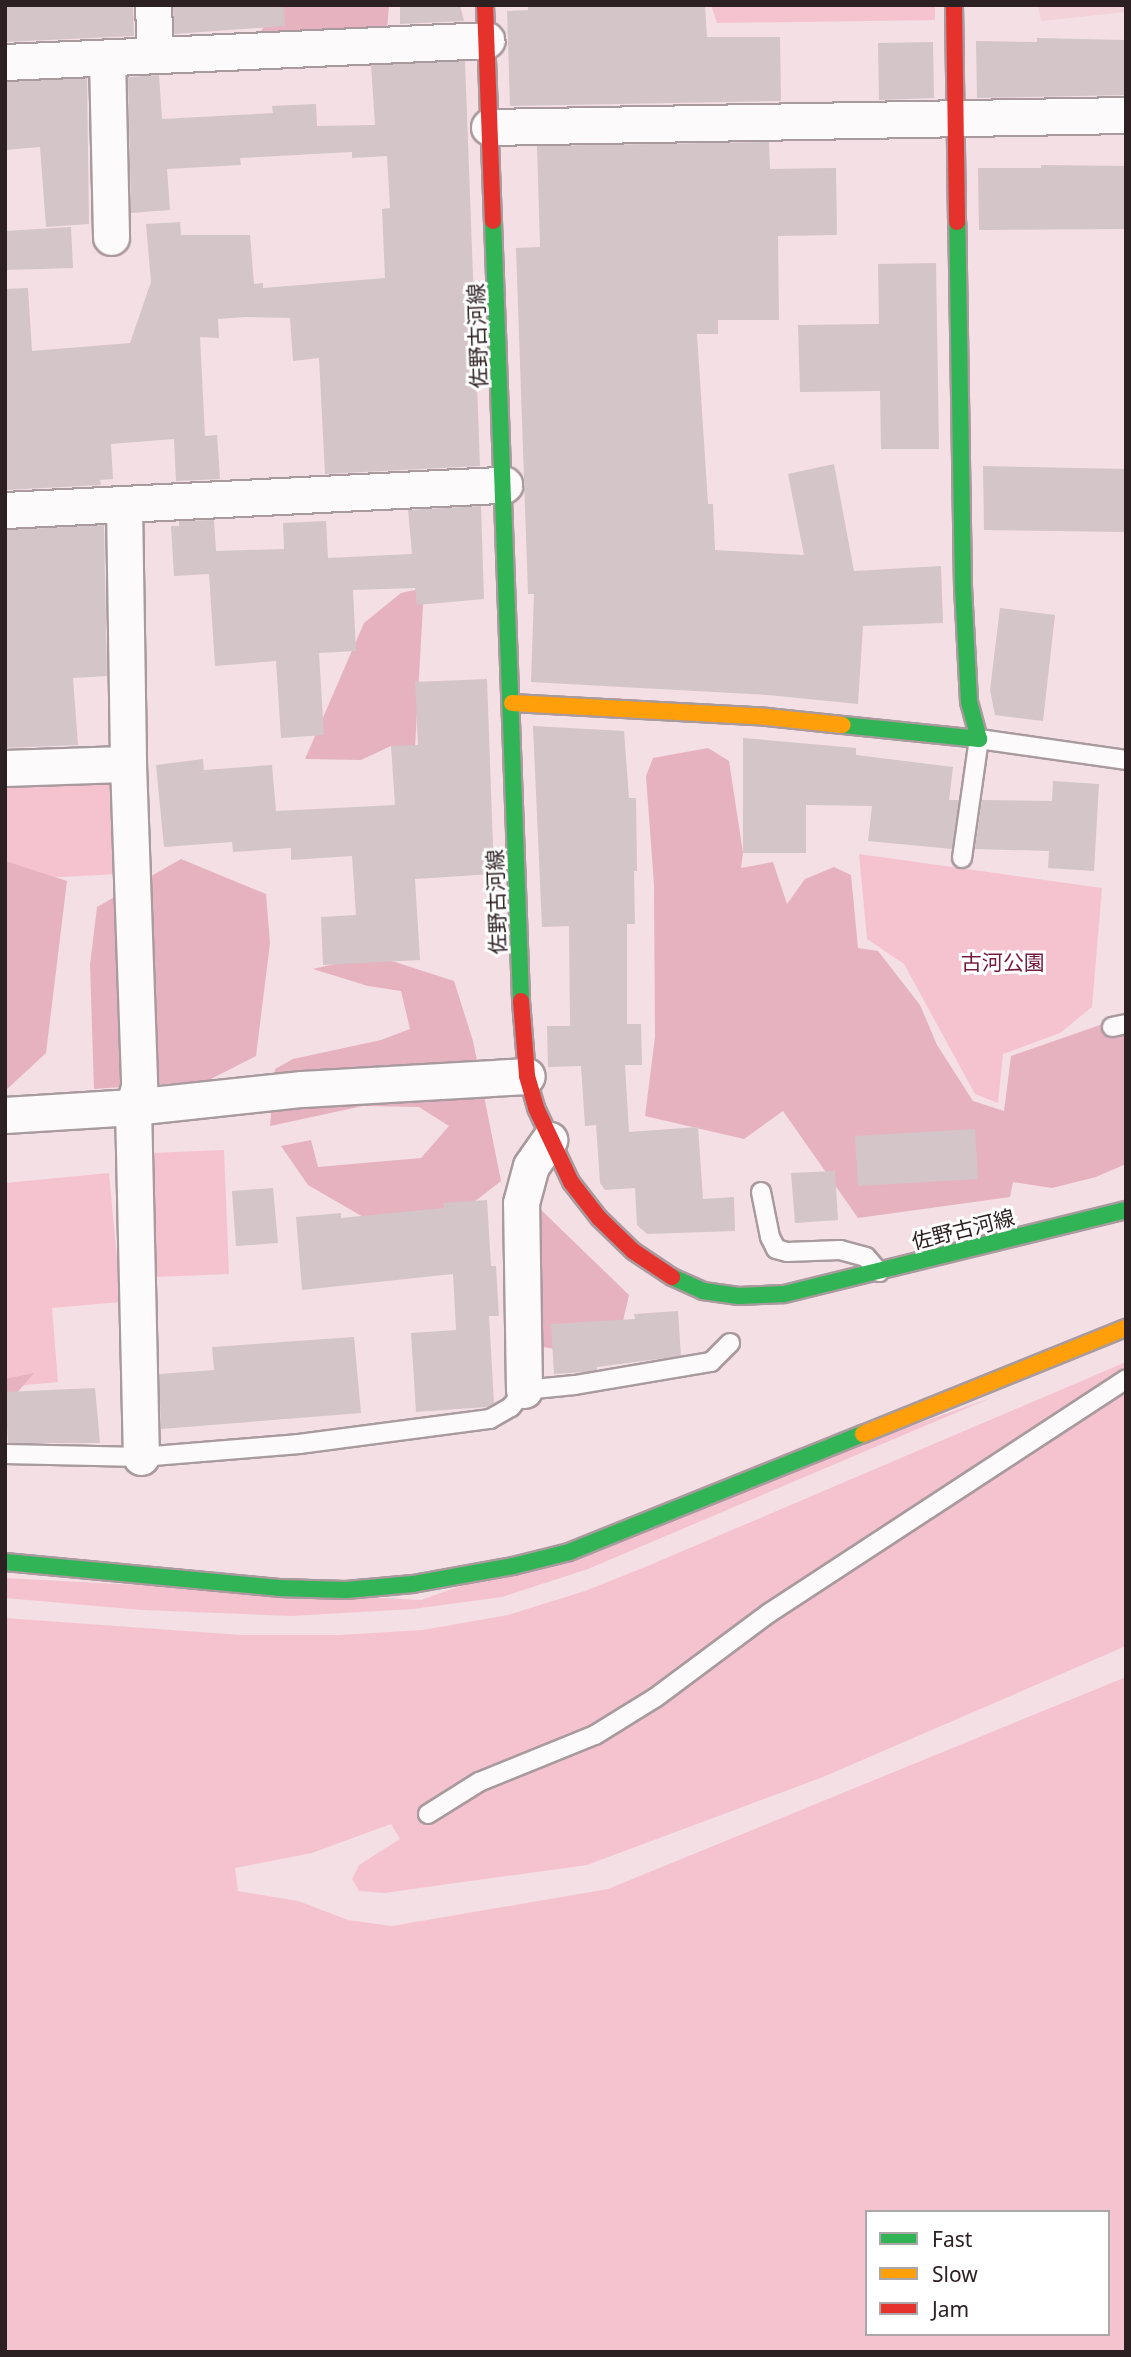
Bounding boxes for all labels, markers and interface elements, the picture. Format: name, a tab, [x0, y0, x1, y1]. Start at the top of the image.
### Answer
street label: 佐野古河線	[463, 283, 491, 389]
street label: 佐野古河線	[482, 849, 510, 955]
park label: 古河公園	[961, 949, 1045, 975]
street label: 佐野古河線	[909, 1204, 1017, 1254]
legend	[865, 2210, 1110, 2336]
text: Fast	[932, 2225, 972, 2253]
text: Slow	[932, 2260, 978, 2288]
text: Jam	[932, 2295, 969, 2323]

